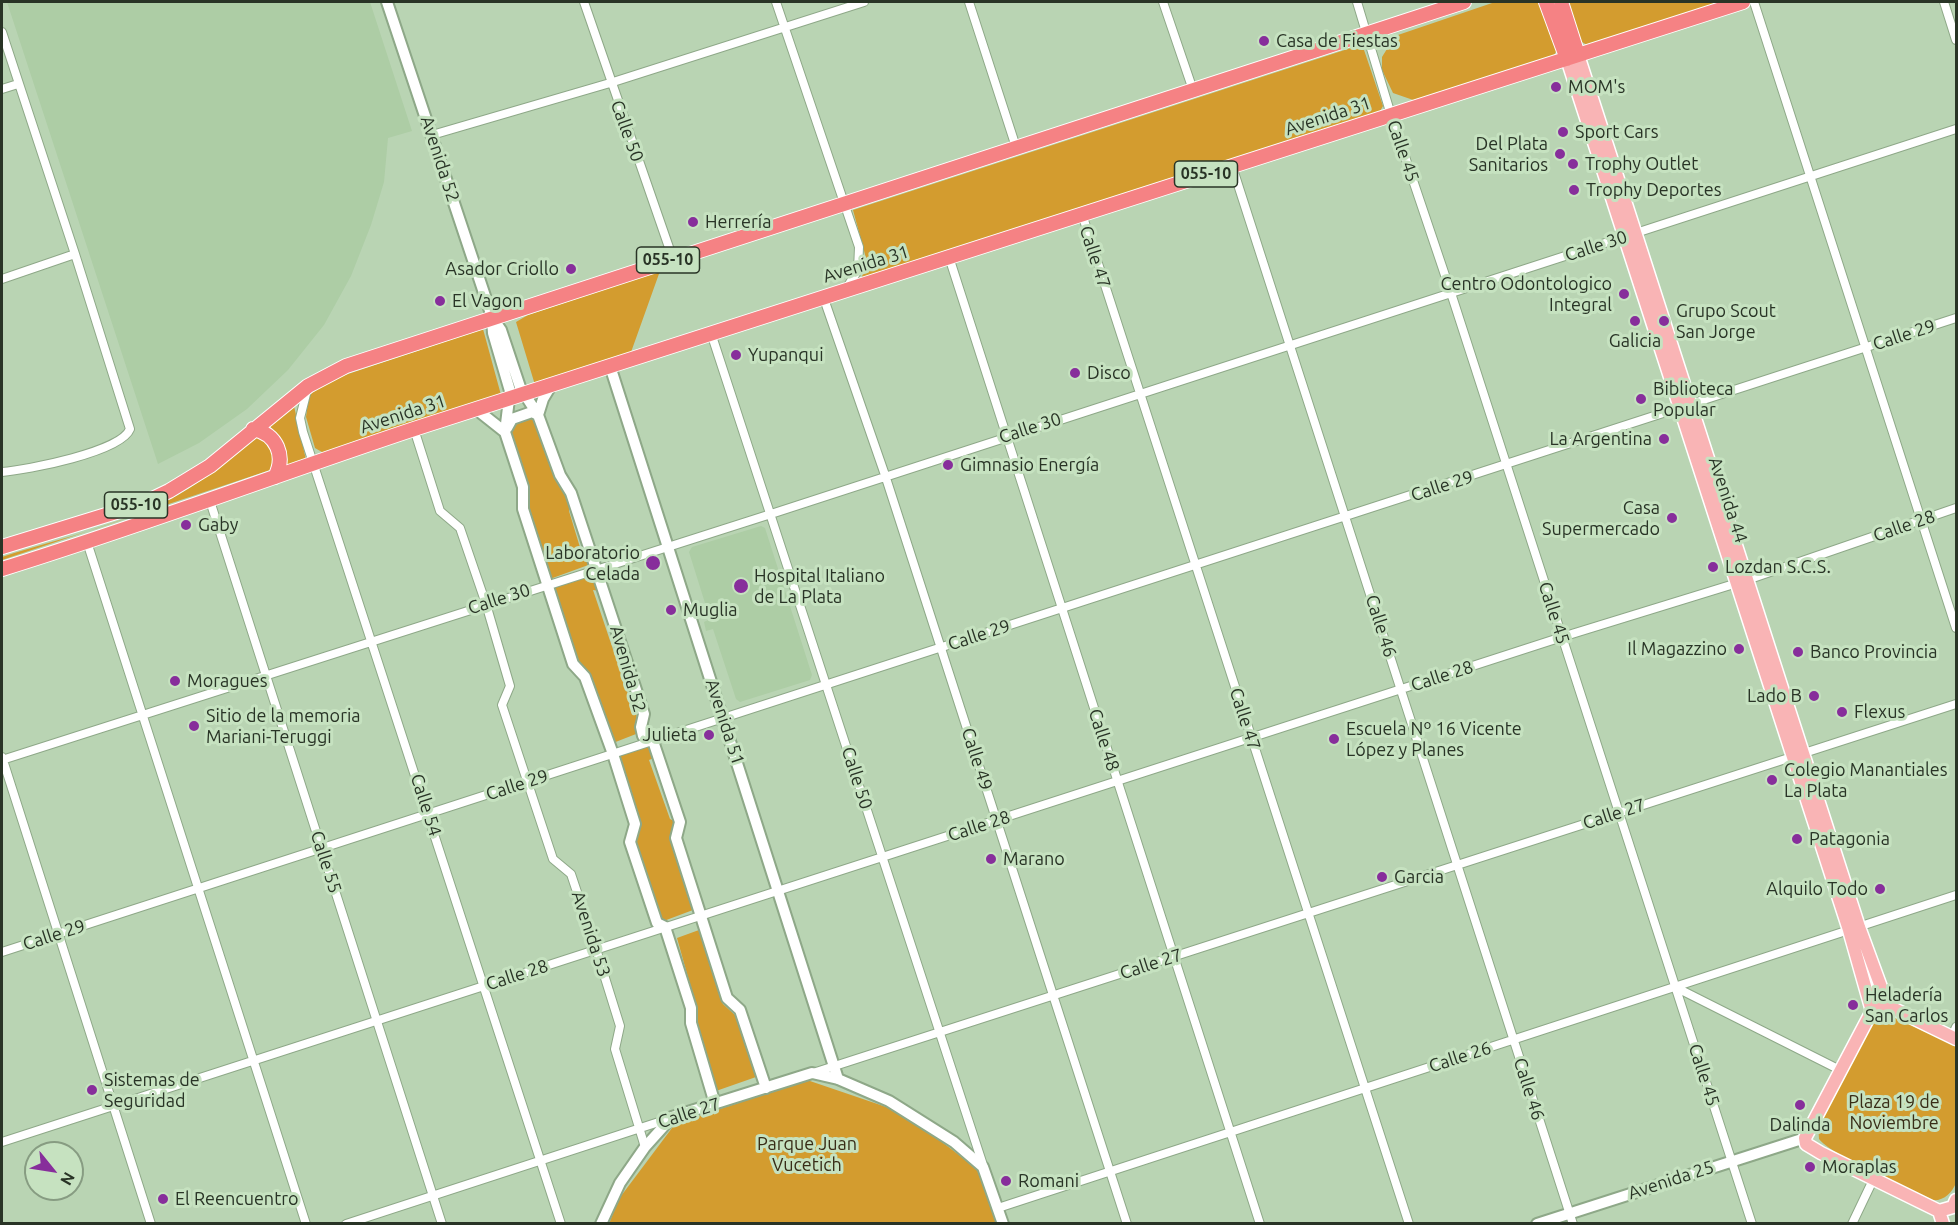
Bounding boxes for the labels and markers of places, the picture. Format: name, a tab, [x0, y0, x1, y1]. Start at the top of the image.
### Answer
place label: Casa de Fiestas	[1276, 30, 1398, 52]
marker: Casa de Fiestas	[1257, 34, 1271, 48]
place label: MOM's	[1568, 76, 1625, 98]
marker: MOM's	[1549, 80, 1563, 94]
place label: Sport Cars	[1575, 121, 1658, 143]
marker: Sport Cars	[1556, 125, 1570, 139]
place label: Del Plata Sanitarios	[1469, 133, 1548, 176]
marker: Del Plata Sanitarios	[1553, 147, 1567, 161]
place label: Trophy Outlet	[1585, 153, 1698, 175]
marker: Trophy Outlet	[1566, 157, 1580, 171]
place label: Trophy Deportes	[1586, 179, 1721, 201]
marker: Trophy Deportes	[1567, 183, 1581, 197]
place label: Herrería	[705, 211, 771, 233]
marker: Herrería	[686, 215, 700, 229]
place label: Asador Criollo	[445, 258, 559, 280]
marker: Asador Criollo	[564, 262, 578, 276]
place label: Centro Odontologico Integral	[1441, 273, 1612, 316]
marker: Centro Odontologico Integral	[1617, 287, 1631, 301]
place label: El Vagon	[452, 290, 522, 312]
marker: El Vagon	[433, 294, 447, 308]
place label: Grupo Scout San Jorge	[1676, 300, 1776, 342]
marker: Galicia	[1628, 314, 1642, 328]
marker: Grupo Scout San Jorge	[1657, 314, 1671, 328]
place label: Galicia	[1609, 330, 1661, 352]
place label: Yupanqui	[748, 344, 824, 366]
marker: Yupanqui	[729, 348, 743, 362]
place label: Disco	[1087, 362, 1131, 384]
marker: Disco	[1068, 366, 1082, 380]
place label: Biblioteca Popular	[1653, 378, 1733, 420]
marker: Biblioteca Popular	[1634, 392, 1648, 406]
place label: La Argentina	[1549, 428, 1652, 450]
marker: La Argentina	[1657, 432, 1671, 446]
place label: Gimnasio Energía	[960, 454, 1099, 476]
marker: Gimnasio Energía	[941, 458, 955, 472]
place label: Casa Supermercado	[1542, 497, 1660, 540]
marker: Casa Supermercado	[1665, 511, 1679, 525]
place label: Gaby	[198, 514, 238, 536]
marker: Gaby	[179, 518, 193, 532]
place label: Laboratorio Celada	[545, 542, 640, 584]
marker: Laboratorio Celada	[644, 554, 662, 572]
place label: Lozdan S.C.S.	[1725, 556, 1831, 578]
marker: Lozdan S.C.S.	[1706, 560, 1720, 574]
place label: Hospital Italiano de La Plata	[754, 565, 885, 608]
marker: Hospital Italiano de La Plata	[732, 577, 750, 595]
place label: Muglia	[683, 599, 738, 621]
marker: Muglia	[664, 603, 678, 617]
place label: Il Magazzino	[1627, 638, 1727, 660]
place label: Banco Provincia	[1810, 641, 1937, 663]
marker: Il Magazzino	[1732, 642, 1746, 656]
marker: Banco Provincia	[1791, 645, 1805, 659]
place label: Moragues	[187, 670, 268, 692]
marker: Moragues	[168, 674, 182, 688]
place label: Lado B	[1747, 685, 1802, 707]
marker: Lado B	[1807, 689, 1821, 703]
place label: Flexus	[1854, 701, 1905, 723]
place label: Sitio de la memoria Mariani-Teruggi	[206, 705, 361, 748]
marker: Flexus	[1835, 705, 1849, 719]
place label: Escuela Nº 16 Vicente López y Planes	[1346, 718, 1522, 760]
marker: Sitio de la memoria Mariani-Teruggi	[187, 719, 201, 733]
place label: Julieta	[643, 724, 697, 746]
marker: Julieta	[702, 728, 716, 742]
marker: Escuela Nº 16 Vicente López y Planes	[1327, 732, 1341, 746]
place label: Colegio Manantiales La Plata	[1784, 759, 1947, 802]
marker: Colegio Manantiales La Plata	[1765, 773, 1779, 787]
place label: Patagonia	[1809, 828, 1890, 850]
marker: Patagonia	[1790, 832, 1804, 846]
place label: Marano	[1003, 848, 1065, 870]
marker: Marano	[984, 852, 998, 866]
place label: Garcia	[1394, 866, 1444, 888]
marker: Garcia	[1375, 870, 1389, 884]
place label: Alquilo Todo	[1766, 878, 1868, 900]
marker: Alquilo Todo	[1873, 882, 1887, 896]
place label: Heladería San Carlos	[1865, 984, 1948, 1026]
marker: Heladería San Carlos	[1846, 998, 1860, 1012]
place label: Sistemas de Seguridad	[104, 1069, 200, 1112]
marker: Sistemas de Seguridad	[85, 1083, 99, 1097]
marker: Dalinda	[1793, 1098, 1807, 1112]
place label: Dalinda	[1769, 1114, 1831, 1136]
place label: Moraplas	[1822, 1156, 1897, 1178]
marker: Moraplas	[1803, 1160, 1817, 1174]
place label: Romani	[1018, 1170, 1079, 1192]
marker: Romani	[999, 1174, 1013, 1188]
place label: El Reencuentro	[175, 1188, 299, 1210]
marker: El Reencuentro	[156, 1192, 170, 1206]

